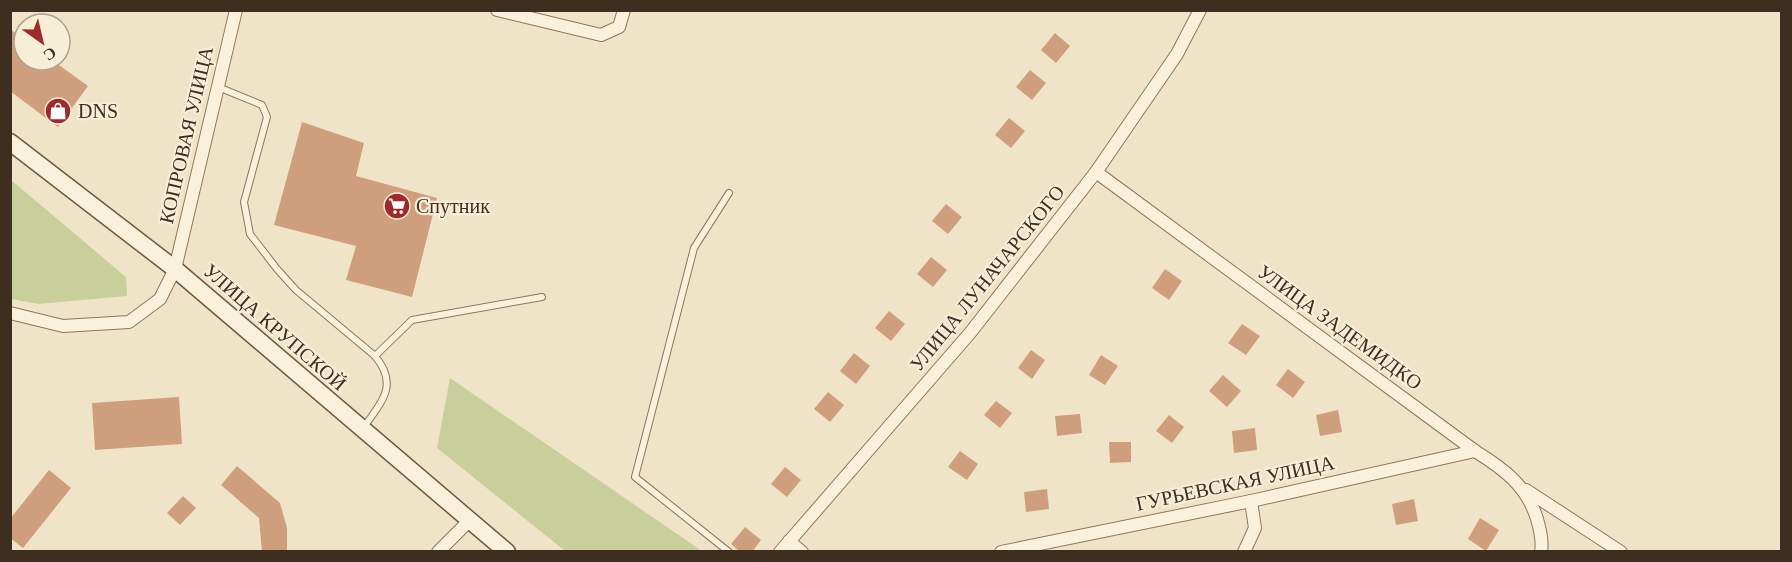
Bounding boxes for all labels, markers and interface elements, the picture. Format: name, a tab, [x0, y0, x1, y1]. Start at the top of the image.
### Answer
north arrow	[12, 12, 72, 72]
text: С	[41, 44, 60, 64]
street label: КОПРОВАЯ УЛИЦА	[155, 44, 218, 226]
shop icon: DNS	[43, 96, 73, 126]
place label: DNS	[78, 100, 118, 122]
street label: УЛИЦА ЛУНАЧАРСКОГО	[905, 181, 1069, 376]
supermarket icon: Спутник	[382, 191, 412, 221]
place label: Спутник	[416, 195, 490, 218]
street label: УЛИЦА КРУПСКОЙ	[199, 259, 351, 396]
street label: УЛИЦА ЗАДЕМИДКО	[1253, 260, 1426, 395]
street label: ГУРЬЕВСКАЯ УЛИЦА	[1134, 451, 1337, 516]

